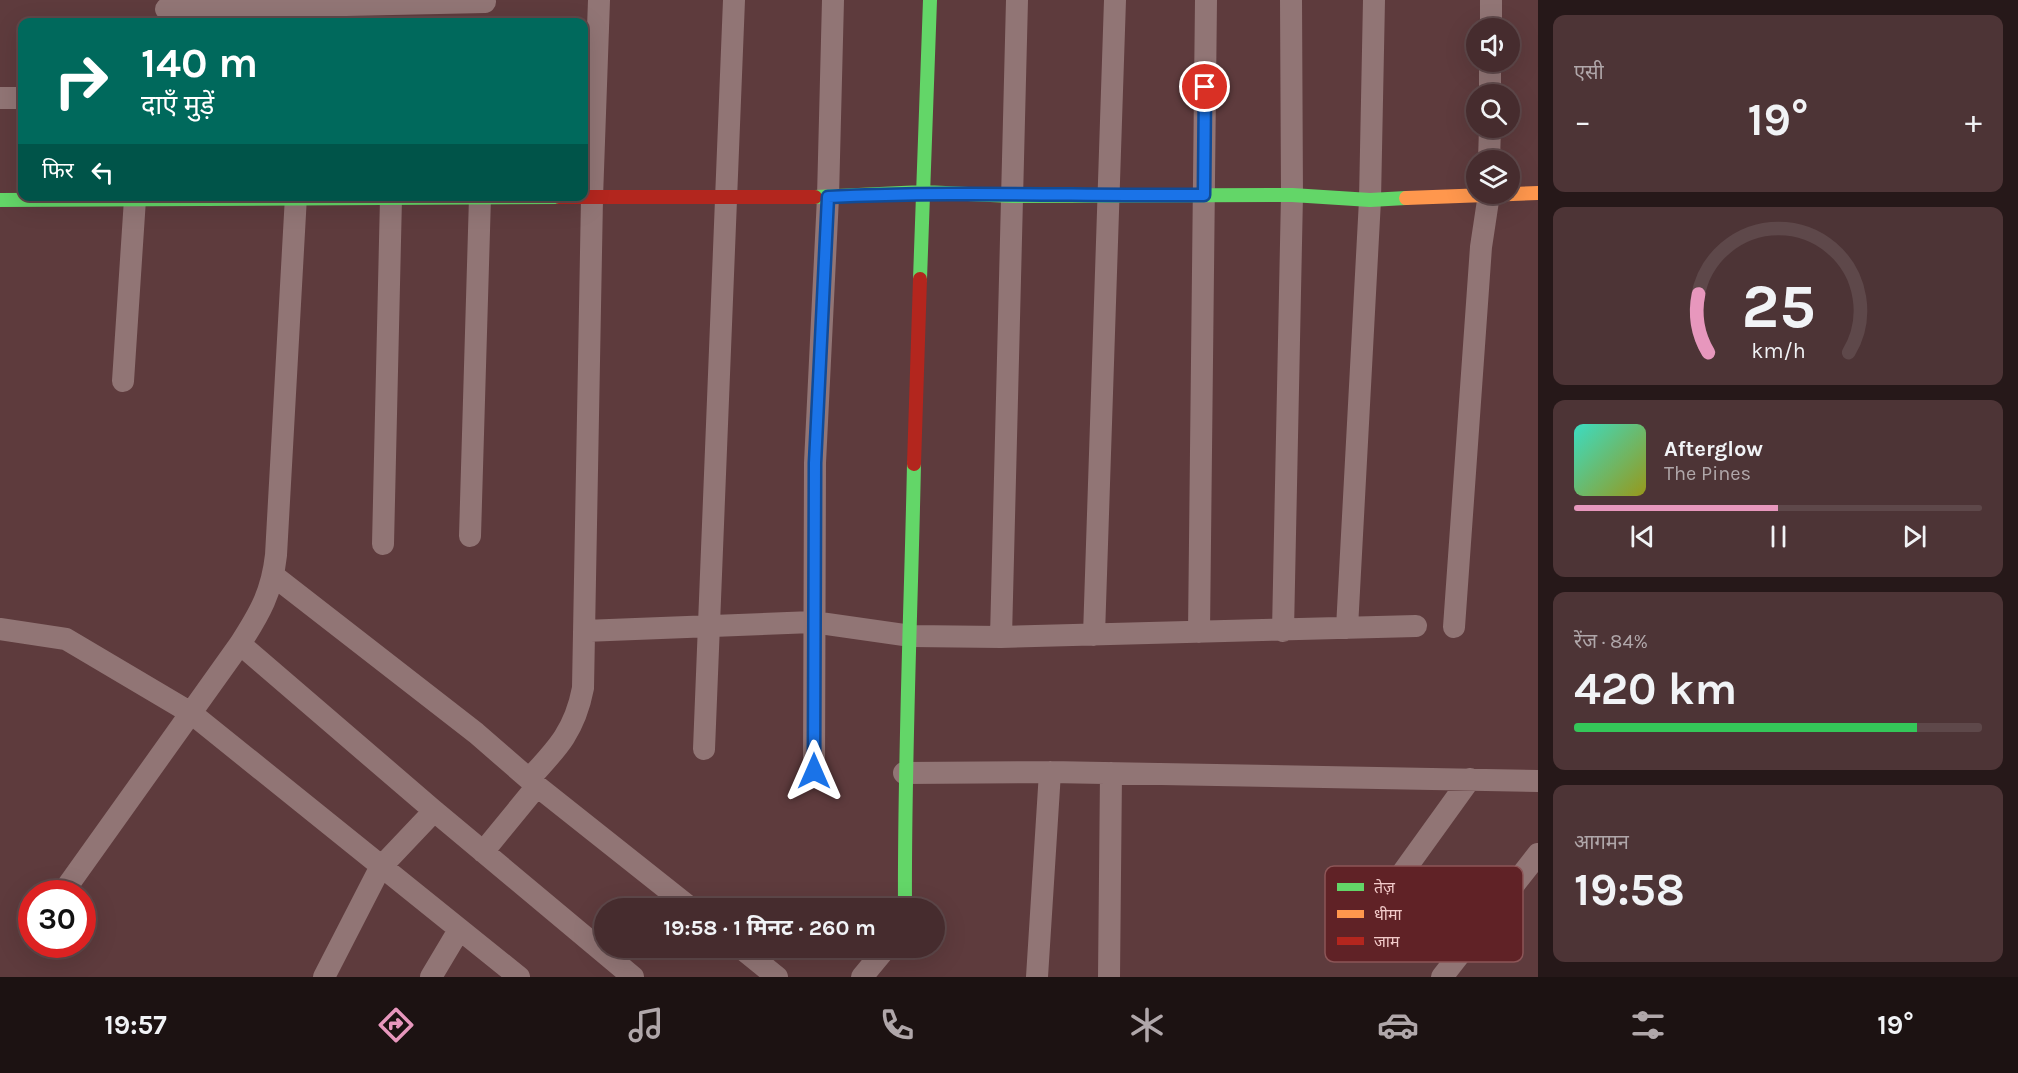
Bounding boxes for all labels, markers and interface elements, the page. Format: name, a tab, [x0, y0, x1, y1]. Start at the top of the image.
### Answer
map controls	[1466, 18, 1520, 204]
button: sound	[1466, 18, 1520, 72]
text: 140 m	[141, 38, 258, 88]
icon: right	[42, 42, 120, 120]
pin	[1179, 61, 1230, 112]
text: एसी	[1574, 61, 1604, 84]
icon: arrive	[1188, 70, 1221, 103]
button: search	[1466, 84, 1520, 138]
text: दाएँ मुड़ें	[141, 89, 214, 121]
text: 19°	[1748, 94, 1808, 146]
text: −	[1574, 102, 1591, 140]
text: +	[1965, 102, 1982, 140]
button: layers	[1466, 150, 1520, 204]
icon: left	[86, 156, 119, 189]
text: फिर	[42, 158, 74, 184]
text: 25	[1741, 270, 1815, 343]
text: km/h	[1751, 339, 1805, 364]
text: Afterglow	[1664, 436, 1763, 462]
text: The Pines	[1664, 462, 1751, 485]
icon: previous	[1626, 520, 1659, 553]
icon: pause	[1762, 520, 1795, 553]
icon: next	[1898, 520, 1931, 553]
text: रेंज · 84%	[1574, 630, 1648, 653]
text: 420 km	[1574, 663, 1737, 715]
position arrow	[782, 739, 846, 803]
text: आगमन	[1574, 831, 1629, 854]
text: 19:58	[1574, 864, 1685, 916]
legend	[1325, 866, 1523, 962]
text: तेज़	[1374, 878, 1396, 897]
speed limit sign: 30	[18, 880, 96, 958]
text: धीमा	[1374, 905, 1403, 924]
text: 19:58 · 1 मिनट · 260 m	[663, 915, 876, 941]
text: जाम	[1374, 932, 1400, 951]
icon: directions	[375, 1004, 417, 1046]
icon: music	[625, 1004, 667, 1046]
icon: phone	[876, 1004, 918, 1046]
icon: climate	[1126, 1004, 1168, 1046]
icon: car	[1377, 1004, 1419, 1046]
icon: filters	[1627, 1004, 1669, 1046]
text: 19:57	[104, 1009, 167, 1041]
text: 19°	[1877, 1009, 1914, 1041]

